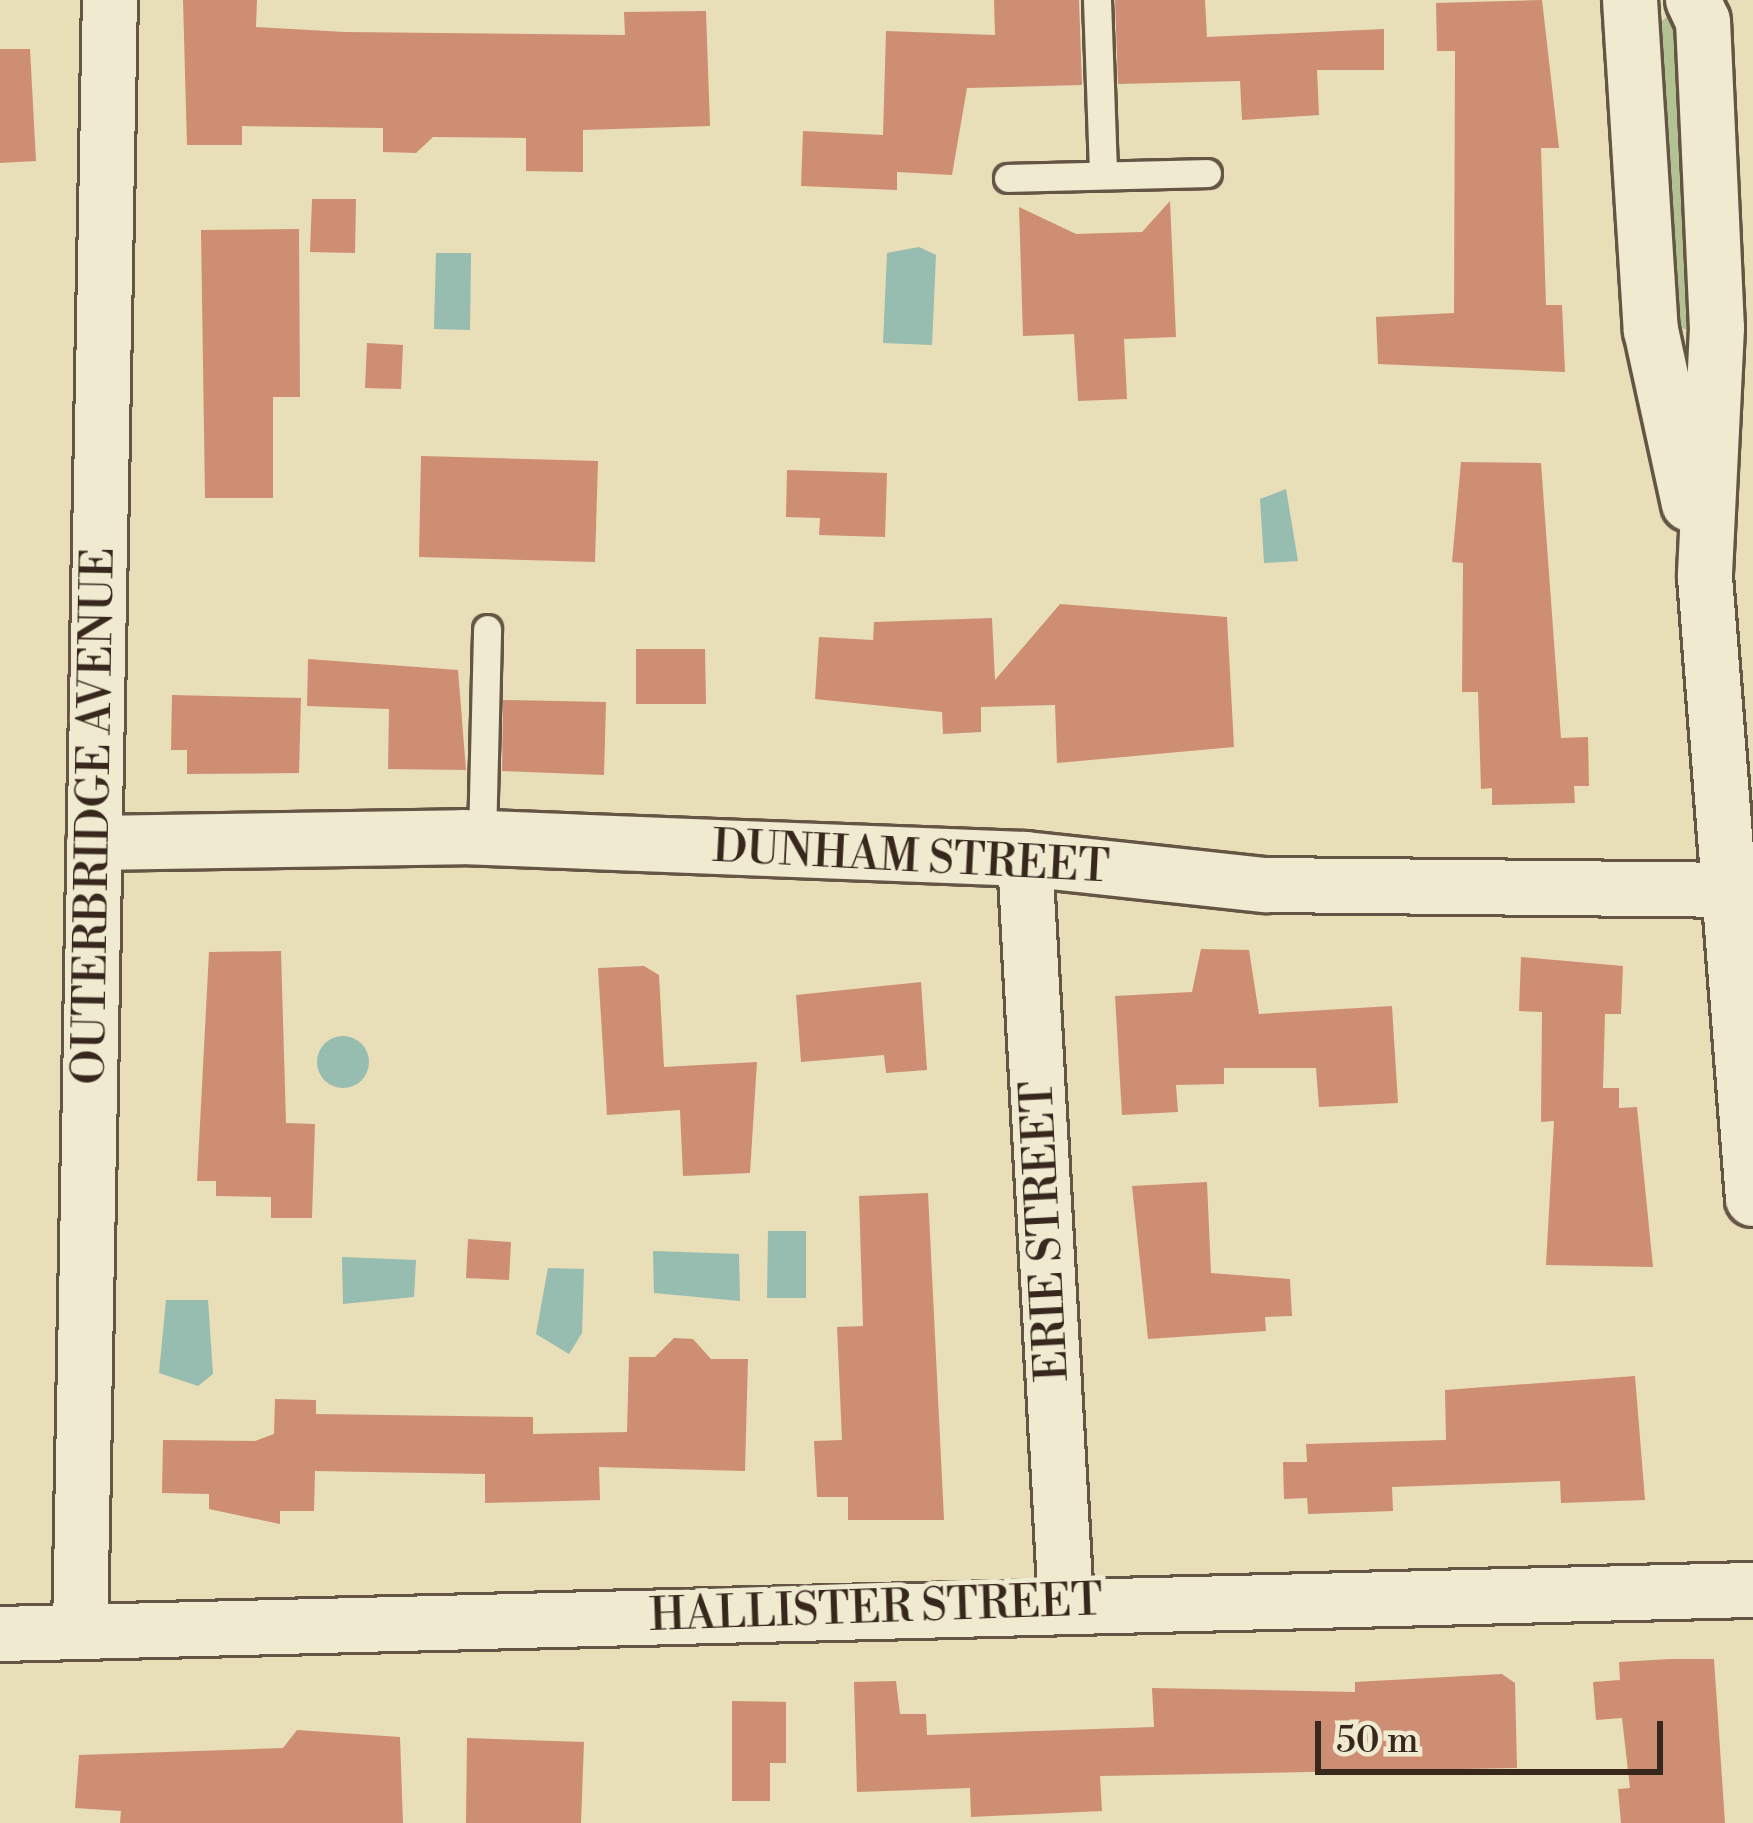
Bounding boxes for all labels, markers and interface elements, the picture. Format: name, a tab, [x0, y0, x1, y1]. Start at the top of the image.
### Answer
street label: OUTERBRIDGE AVENUE	[63, 547, 127, 1085]
street label: DUNHAM STREET	[711, 821, 1111, 895]
street label: ERIE STREET	[1011, 1079, 1081, 1383]
street label: HALLISTER STREET	[648, 1574, 1104, 1644]
scale bar	[1321, 1697, 1669, 1771]
text: 50 m	[1336, 1719, 1419, 1764]

